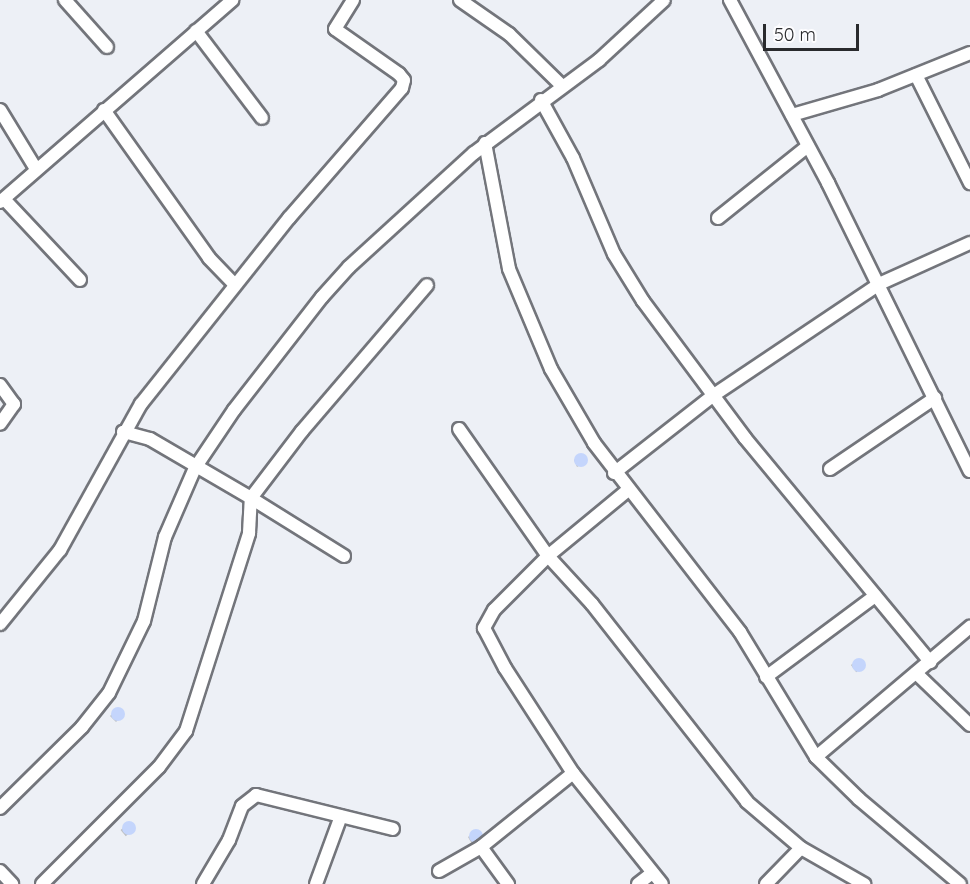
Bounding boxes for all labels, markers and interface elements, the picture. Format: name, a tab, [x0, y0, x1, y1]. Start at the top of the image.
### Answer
scale bar	[766, 12, 862, 50]
text: 50 m	[774, 23, 816, 46]

